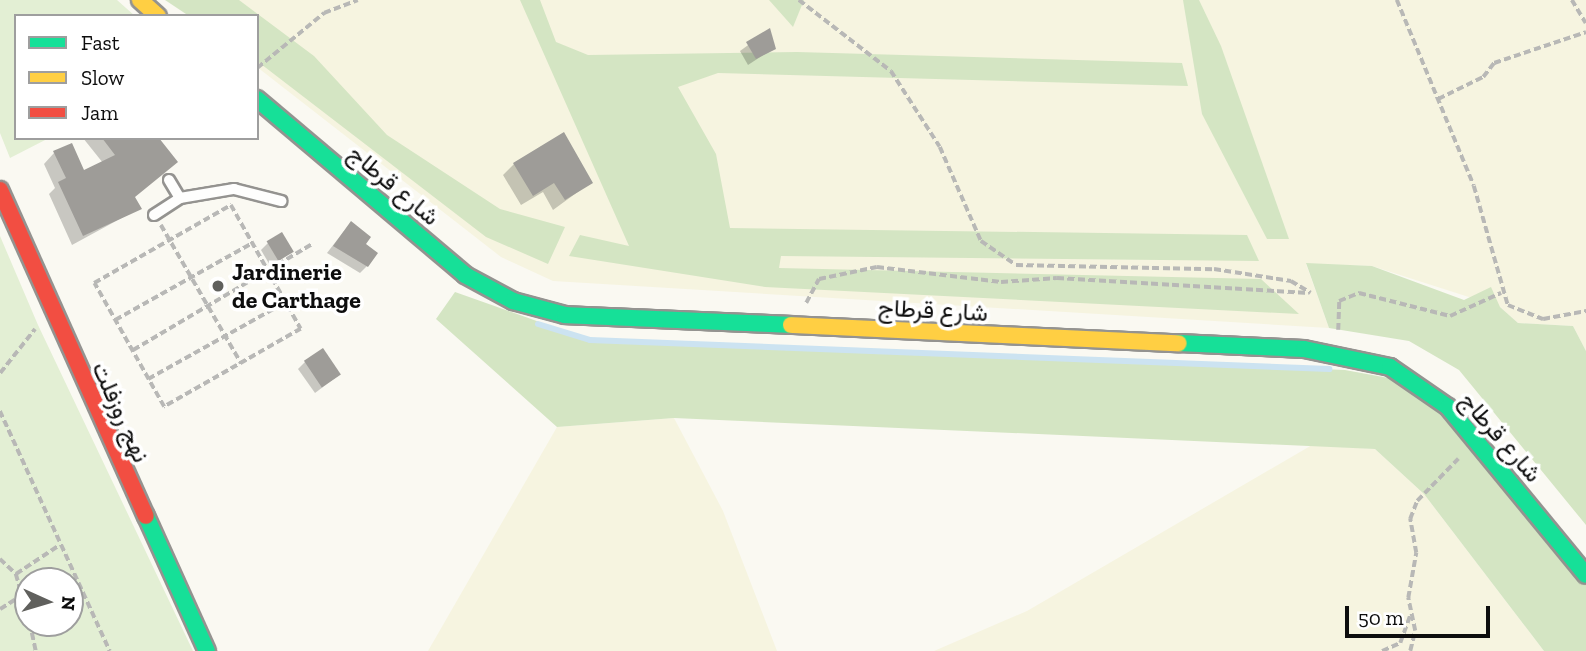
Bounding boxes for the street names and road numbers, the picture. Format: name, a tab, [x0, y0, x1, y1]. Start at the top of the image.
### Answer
street label: شارع قرطاج	[343, 139, 445, 231]
street label: شارع قرطاج	[877, 293, 989, 327]
street label: نهج روزفلت	[86, 357, 156, 467]
street label: شارع قرطاج	[1454, 386, 1548, 488]

